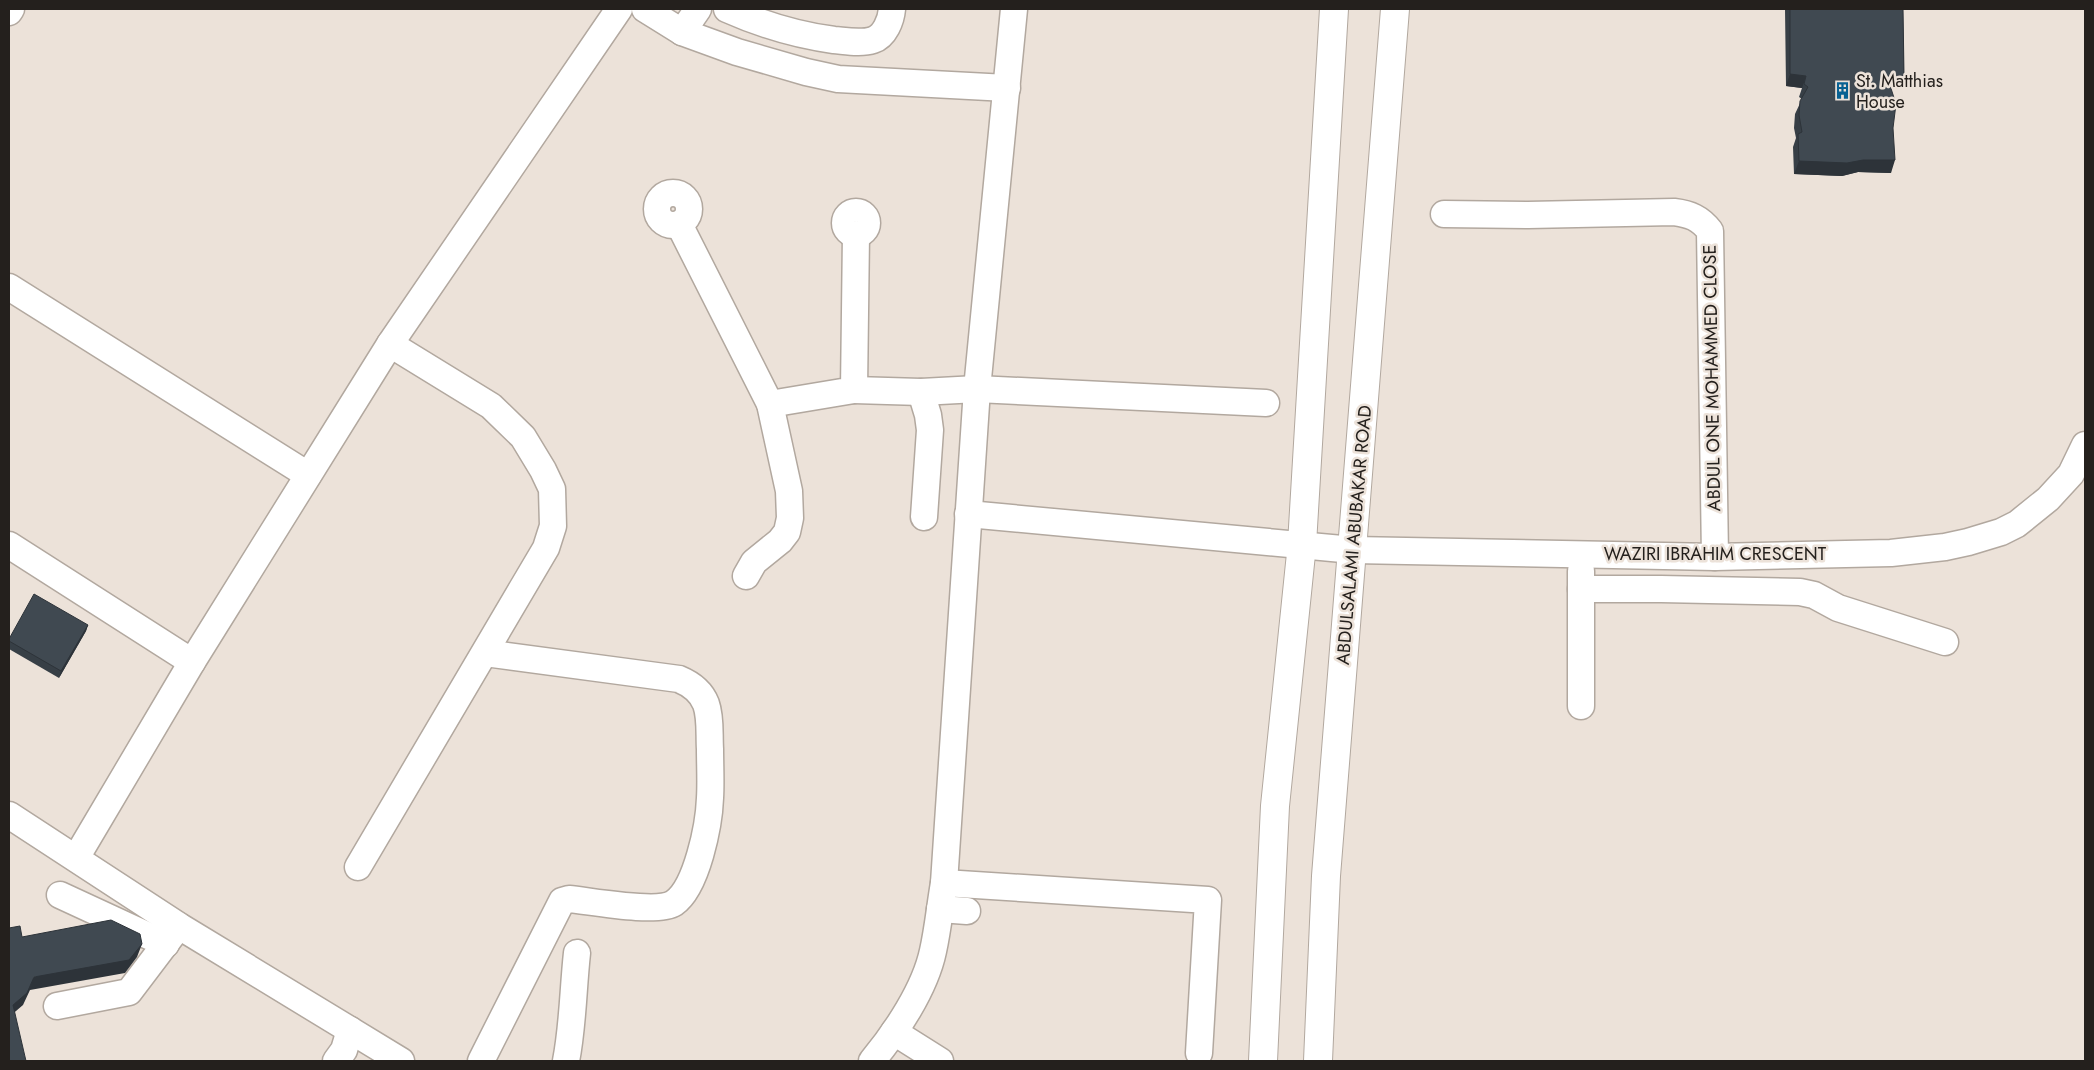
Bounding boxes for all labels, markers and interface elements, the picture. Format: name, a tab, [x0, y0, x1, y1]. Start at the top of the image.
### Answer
place label: St. Matthias House	[1856, 68, 1943, 115]
building icon: St. Matthias House	[1832, 81, 1852, 101]
street label: ABDUL ONE MOHAMMED CLOSE	[1697, 245, 1727, 511]
street label: ABDULSALAMI ABUBAKAR ROAD	[1330, 404, 1378, 666]
street label: WAZIRI IBRAHIM CRESCENT	[1604, 541, 1827, 567]

